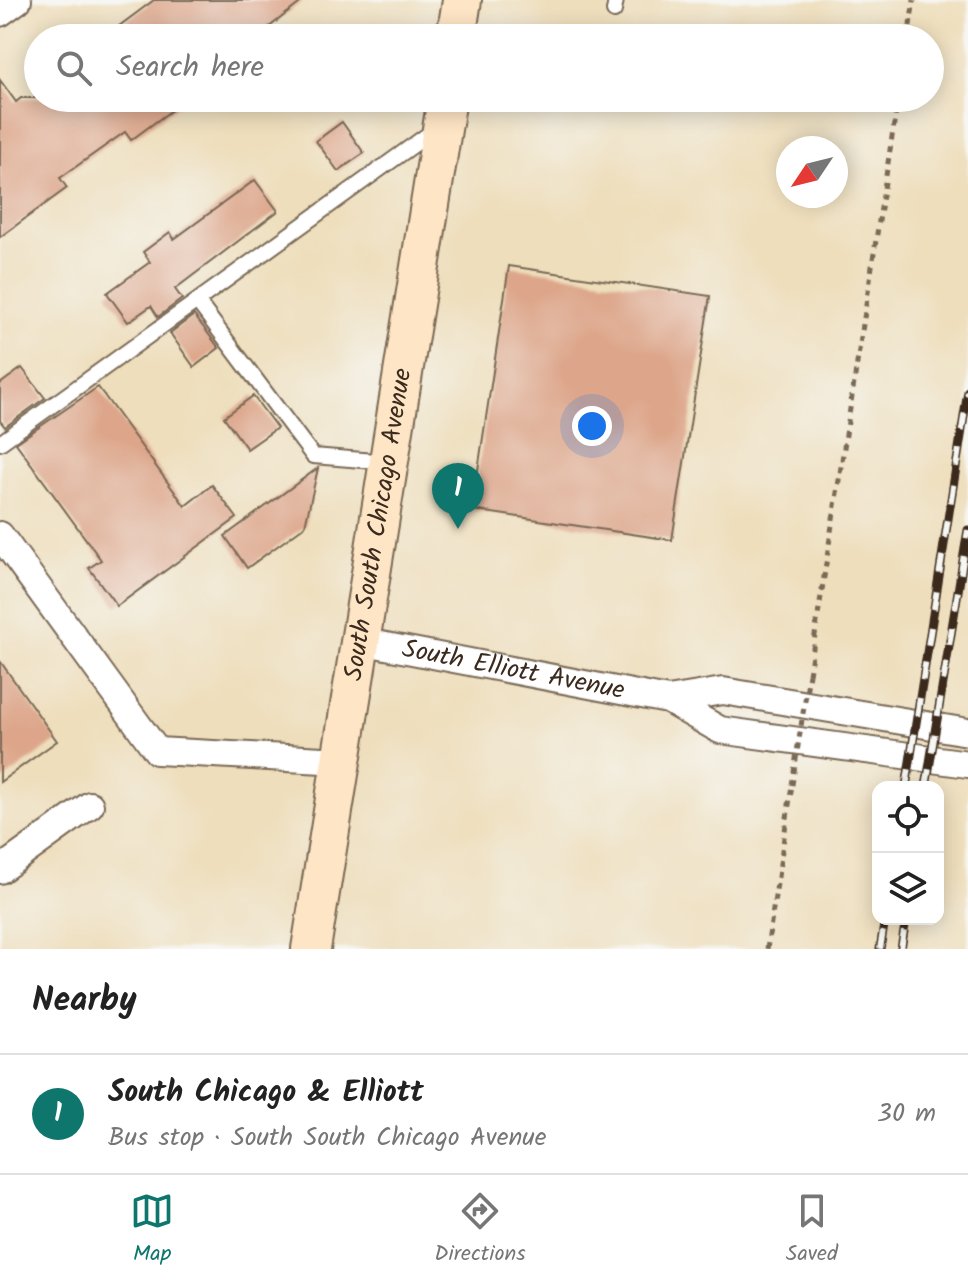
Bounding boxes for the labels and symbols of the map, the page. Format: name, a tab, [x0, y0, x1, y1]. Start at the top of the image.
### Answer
north arrow	[776, 136, 848, 208]
street label: South South Chicago Avenue	[333, 365, 425, 684]
your location	[572, 406, 612, 446]
pin: 1	[432, 463, 484, 529]
street label: South Elliott Avenue	[398, 628, 628, 712]

